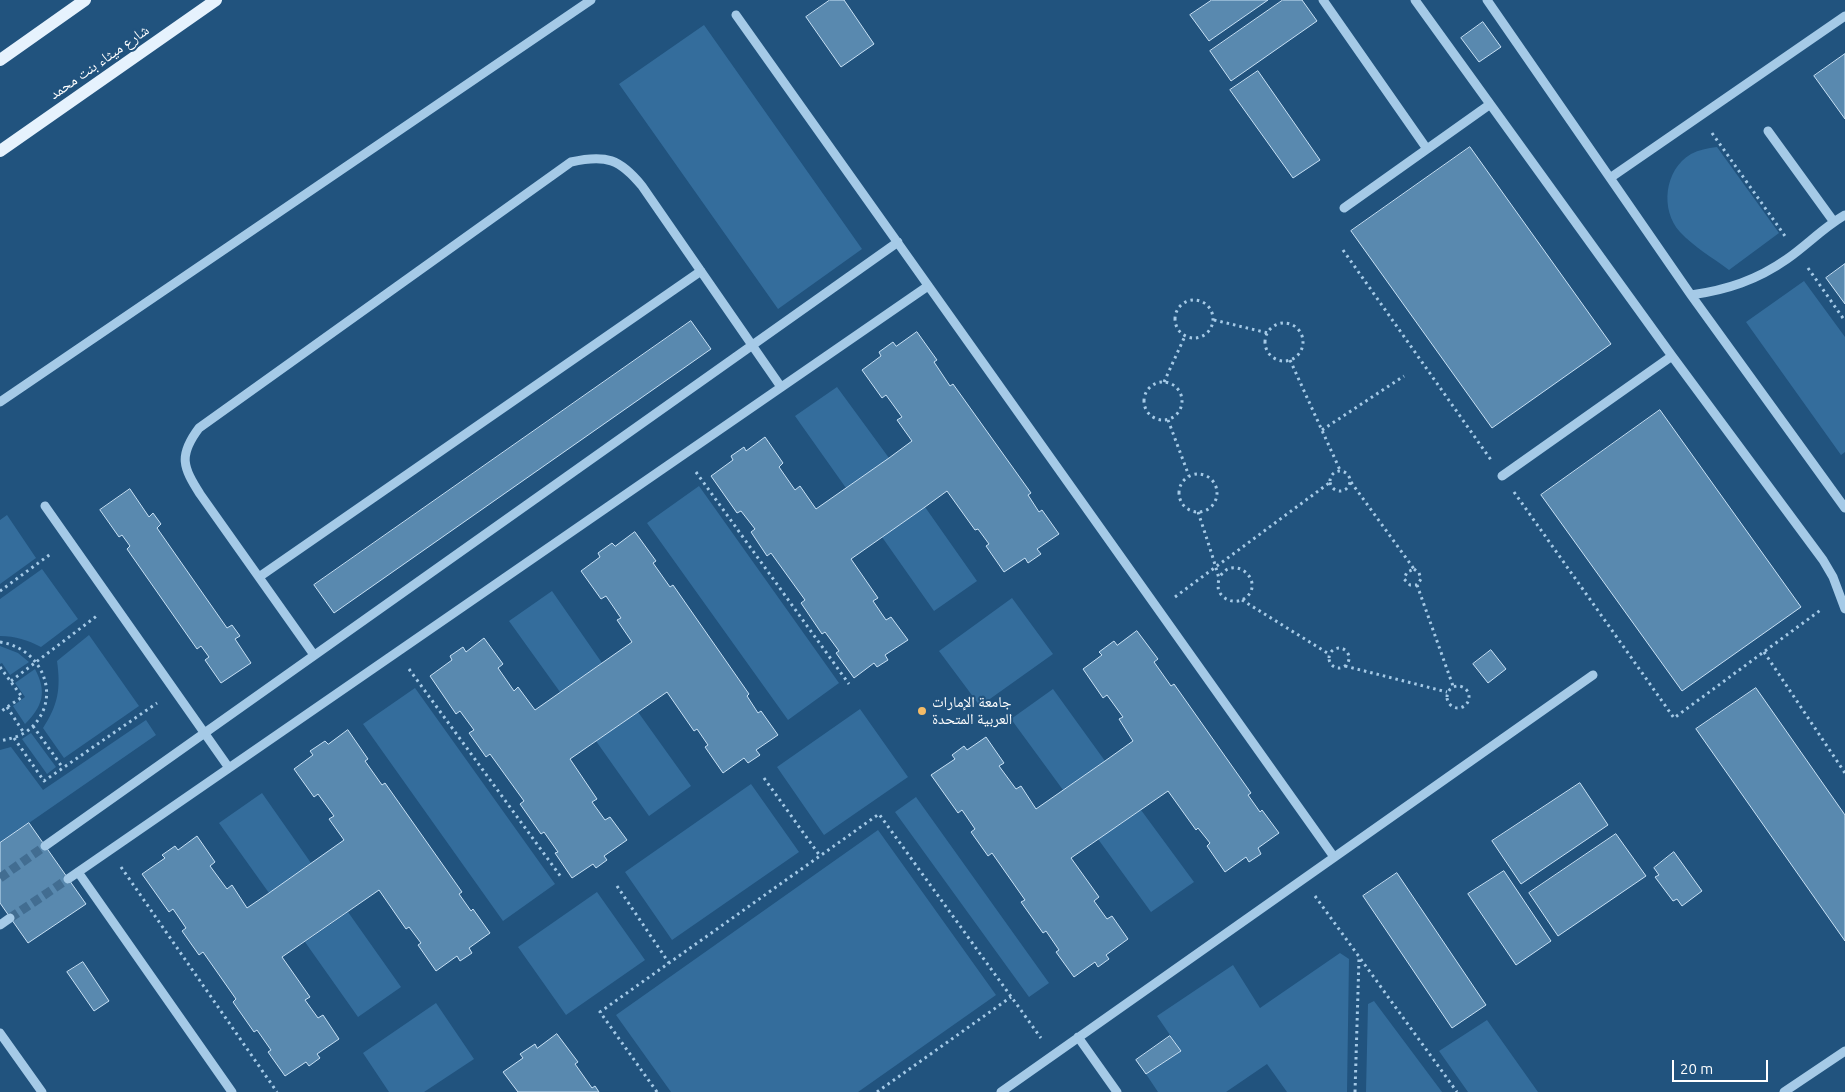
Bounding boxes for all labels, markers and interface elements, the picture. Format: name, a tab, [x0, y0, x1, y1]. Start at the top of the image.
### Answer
street label: شارع ميثاء بنت محمد	[46, 21, 152, 103]
place label: جامعة الإمارات العربية المتحدة	[932, 693, 1012, 728]
marker: جامعة الإمارات العربية المتحدة	[916, 705, 928, 717]
scale bar	[1675, 1050, 1771, 1082]
text: 20 m	[1680, 1060, 1713, 1077]

